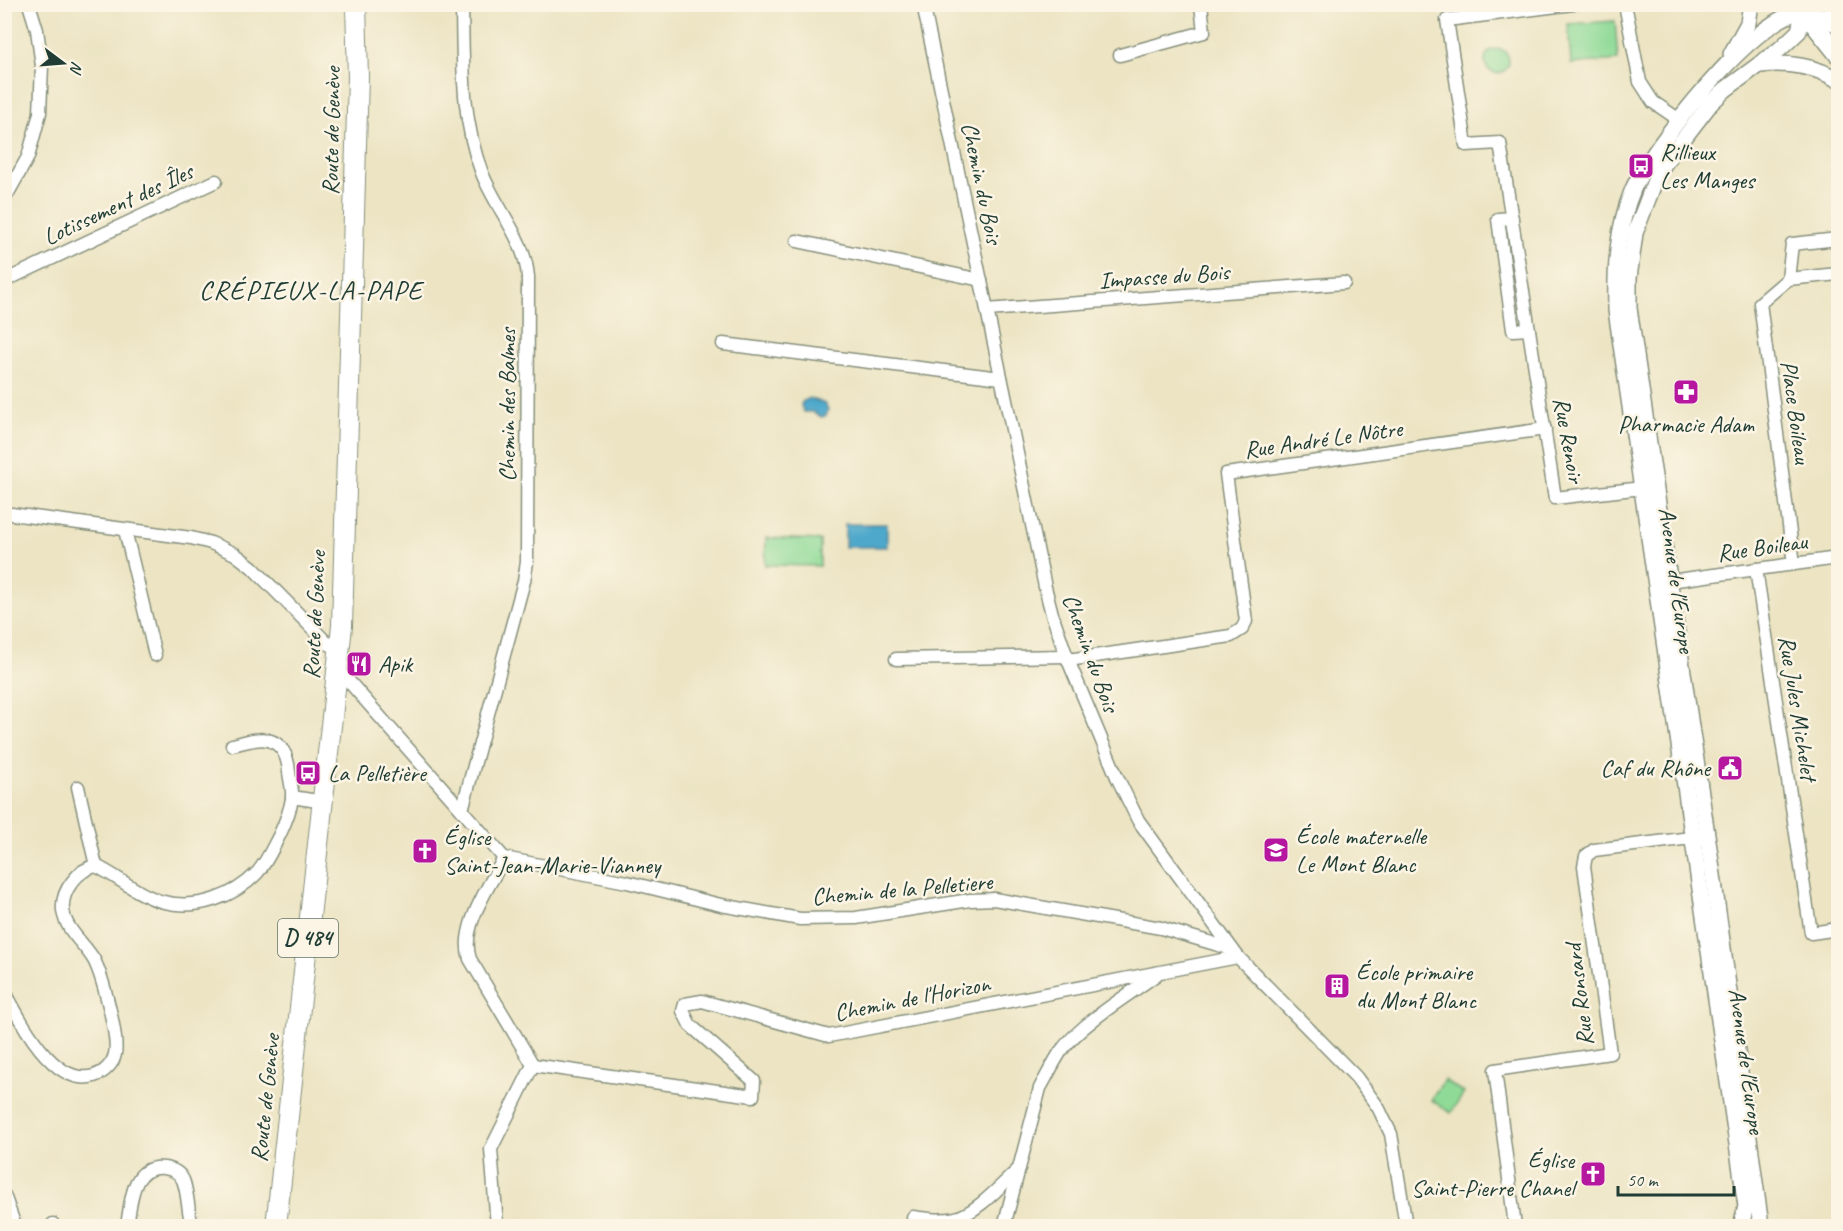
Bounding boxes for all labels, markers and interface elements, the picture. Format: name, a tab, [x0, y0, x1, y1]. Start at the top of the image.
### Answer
north arrow	[33, 33, 93, 93]
text: N	[65, 59, 87, 77]
street label: Route de Genève	[315, 64, 347, 195]
street label: Chemin du Bois	[954, 119, 1010, 248]
place label: Rillieux Les Manges	[1660, 137, 1757, 195]
bus stop icon: Rillieux Les Manges	[1626, 151, 1656, 181]
street label: Lotissement des Îles	[38, 155, 199, 252]
street label: Impasse du Bois	[1098, 256, 1232, 296]
district label: CRÉPIEUX-LA-PAPE	[199, 273, 425, 307]
street label: Chemin des Balmes	[492, 326, 522, 482]
street label: Place Boileau	[1774, 359, 1818, 468]
pharmacy icon: Pharmacie Adam	[1671, 377, 1701, 407]
street label: Rue Renoir	[1547, 395, 1592, 488]
place label: Pharmacie Adam	[1618, 409, 1754, 439]
street label: Rue André Le Nôtre	[1242, 413, 1406, 465]
street label: Avenue de l'Europe	[1652, 505, 1702, 657]
street label: Rue Boileau	[1715, 526, 1811, 568]
street label: Route de Genève	[296, 548, 332, 680]
street label: Chemin du Bois	[1056, 590, 1127, 718]
street label: Rue Jules Michelet	[1772, 633, 1825, 786]
restaurant icon: Apik	[344, 649, 374, 679]
place label: Apik	[378, 649, 415, 679]
place label: Caf du Rhône	[1600, 753, 1712, 783]
public building icon: Caf du Rhône	[1715, 753, 1745, 783]
bus stop icon: La Pelletière	[293, 758, 323, 788]
place label: La Pelletière	[328, 758, 428, 788]
place label: École maternelle Le Mont Blanc	[1296, 821, 1428, 879]
place label: Église Saint-Jean-Marie-Vianney	[444, 822, 662, 880]
school or university icon: École maternelle Le Mont Blanc	[1261, 835, 1291, 865]
church icon: Église Saint-Jean-Marie-Vianney	[410, 836, 440, 866]
street label: Chemin de la Pelletiere	[811, 866, 996, 912]
road number: D 484	[278, 919, 338, 957]
street label: Rue Ronsard	[1557, 939, 1600, 1048]
place label: École primaire du Mont Blanc	[1356, 957, 1477, 1015]
street label: Chemin de l'Horizon	[832, 968, 994, 1028]
building icon: École primaire du Mont Blanc	[1322, 971, 1352, 1001]
street label: Avenue de l'Europe	[1722, 986, 1772, 1138]
street label: Route de Genève	[243, 1030, 287, 1163]
place label: Église Saint-Pierre Chanel	[1411, 1145, 1578, 1203]
church icon: Église Saint-Pierre Chanel	[1578, 1159, 1608, 1189]
scale bar	[1618, 1159, 1734, 1197]
text: 50 m	[1627, 1169, 1660, 1191]

